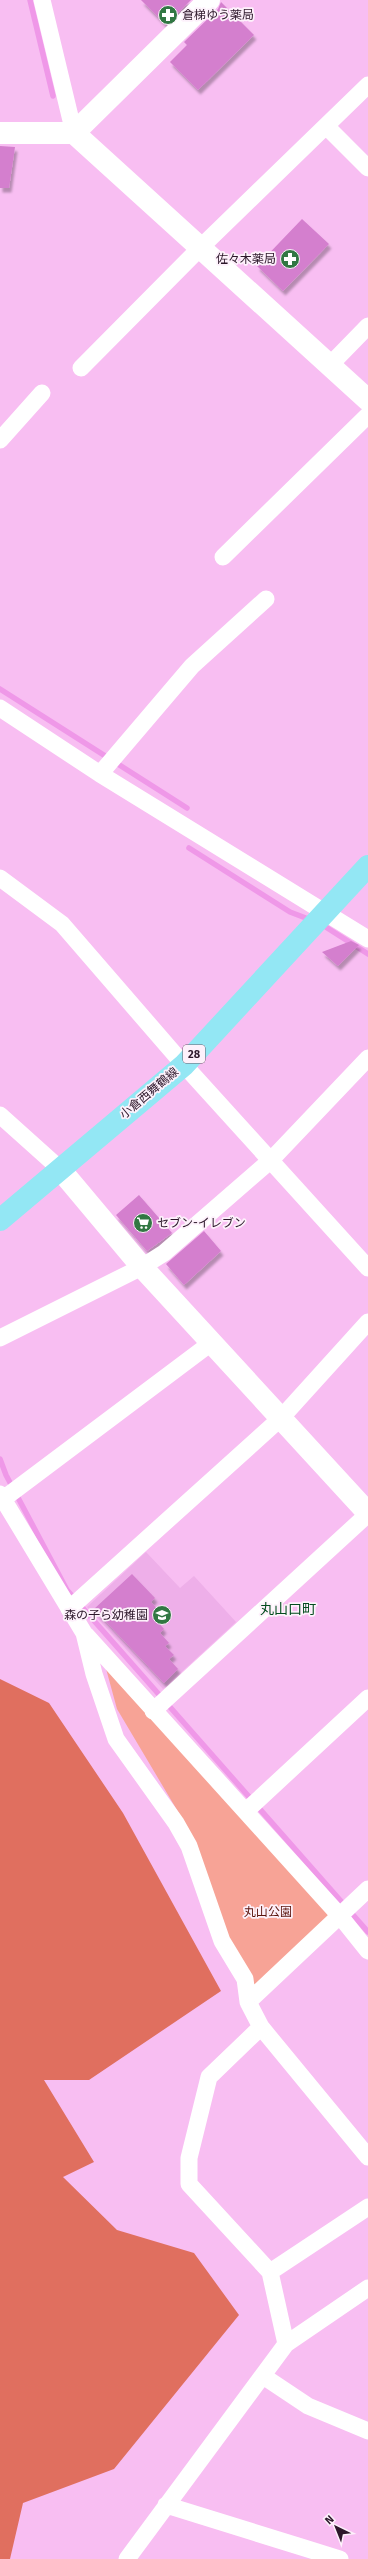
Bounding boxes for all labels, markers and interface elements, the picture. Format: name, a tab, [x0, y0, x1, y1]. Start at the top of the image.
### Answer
pharmacy icon: 倉梯ゆう薬局	[157, 4, 179, 26]
place label: 倉梯ゆう薬局	[182, 8, 254, 22]
pharmacy icon: 佐々木薬局	[279, 248, 301, 270]
place label: 佐々木薬局	[216, 252, 276, 266]
road number: 28	[183, 1045, 205, 1063]
street label: 小倉西舞鶴線	[117, 1064, 181, 1122]
supermarket icon: セブン-イレブン	[132, 1212, 154, 1234]
place label: セブン-イレブン	[157, 1216, 246, 1230]
district label: 丸山口町	[260, 1601, 316, 1618]
school or university icon: 森の子ら幼稚園	[151, 1604, 173, 1626]
place label: 森の子ら幼稚園	[64, 1608, 148, 1622]
park label: 丸山公園	[244, 1905, 292, 1919]
north arrow	[316, 2507, 356, 2547]
text: N	[322, 2513, 337, 2527]

